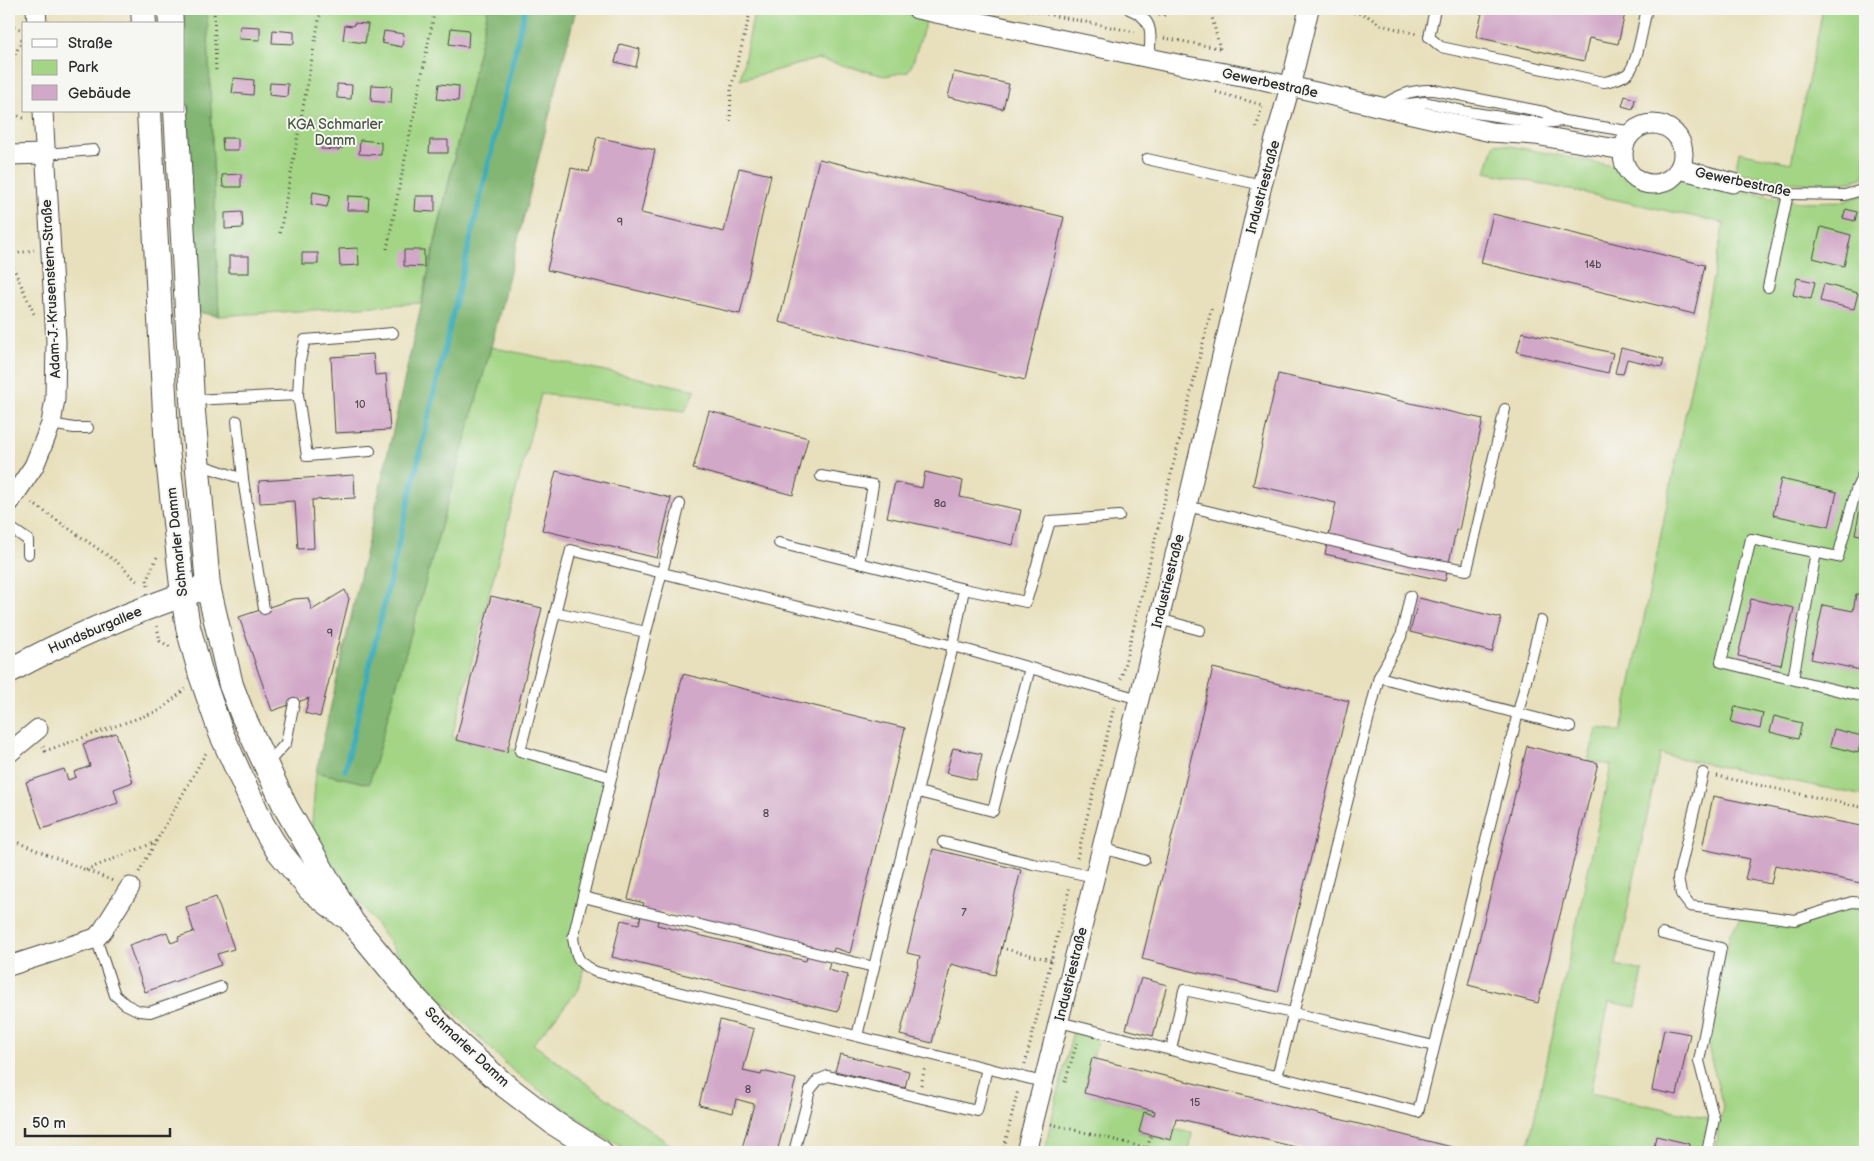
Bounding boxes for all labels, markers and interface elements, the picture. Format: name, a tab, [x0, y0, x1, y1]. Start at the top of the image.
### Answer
legend	[22, 22, 185, 112]
text: Straße	[68, 34, 113, 53]
text: Park	[68, 58, 99, 77]
street label: Gewerbestraße	[1220, 65, 1320, 101]
text: Gebäude	[68, 84, 131, 103]
park label: KGA Schmarler Damm	[287, 116, 384, 149]
street label: Industriestraße	[1242, 138, 1284, 236]
street label: Gewerbestraße	[1693, 164, 1793, 200]
street label: Adam-J.-Krusenstern-Straße	[38, 199, 64, 379]
house number: 9	[617, 216, 623, 229]
house number: 14b	[1584, 258, 1602, 271]
house number: 10	[355, 398, 366, 411]
street label: Schmarler Damm	[163, 487, 191, 597]
house number: 8a	[934, 497, 946, 510]
street label: Industriestraße	[1148, 532, 1188, 630]
street label: Hundsburgallee	[46, 603, 144, 657]
house number: 9	[327, 627, 333, 640]
house number: 8	[763, 807, 769, 820]
house number: 7	[961, 906, 967, 919]
street label: Industriestraße	[1051, 925, 1091, 1023]
street label: Schmarler Damm	[421, 1003, 513, 1091]
house number: 8	[745, 1083, 751, 1096]
house number: 15	[1190, 1096, 1200, 1109]
scale bar	[25, 1106, 170, 1138]
text: 50 m	[32, 1114, 66, 1133]

